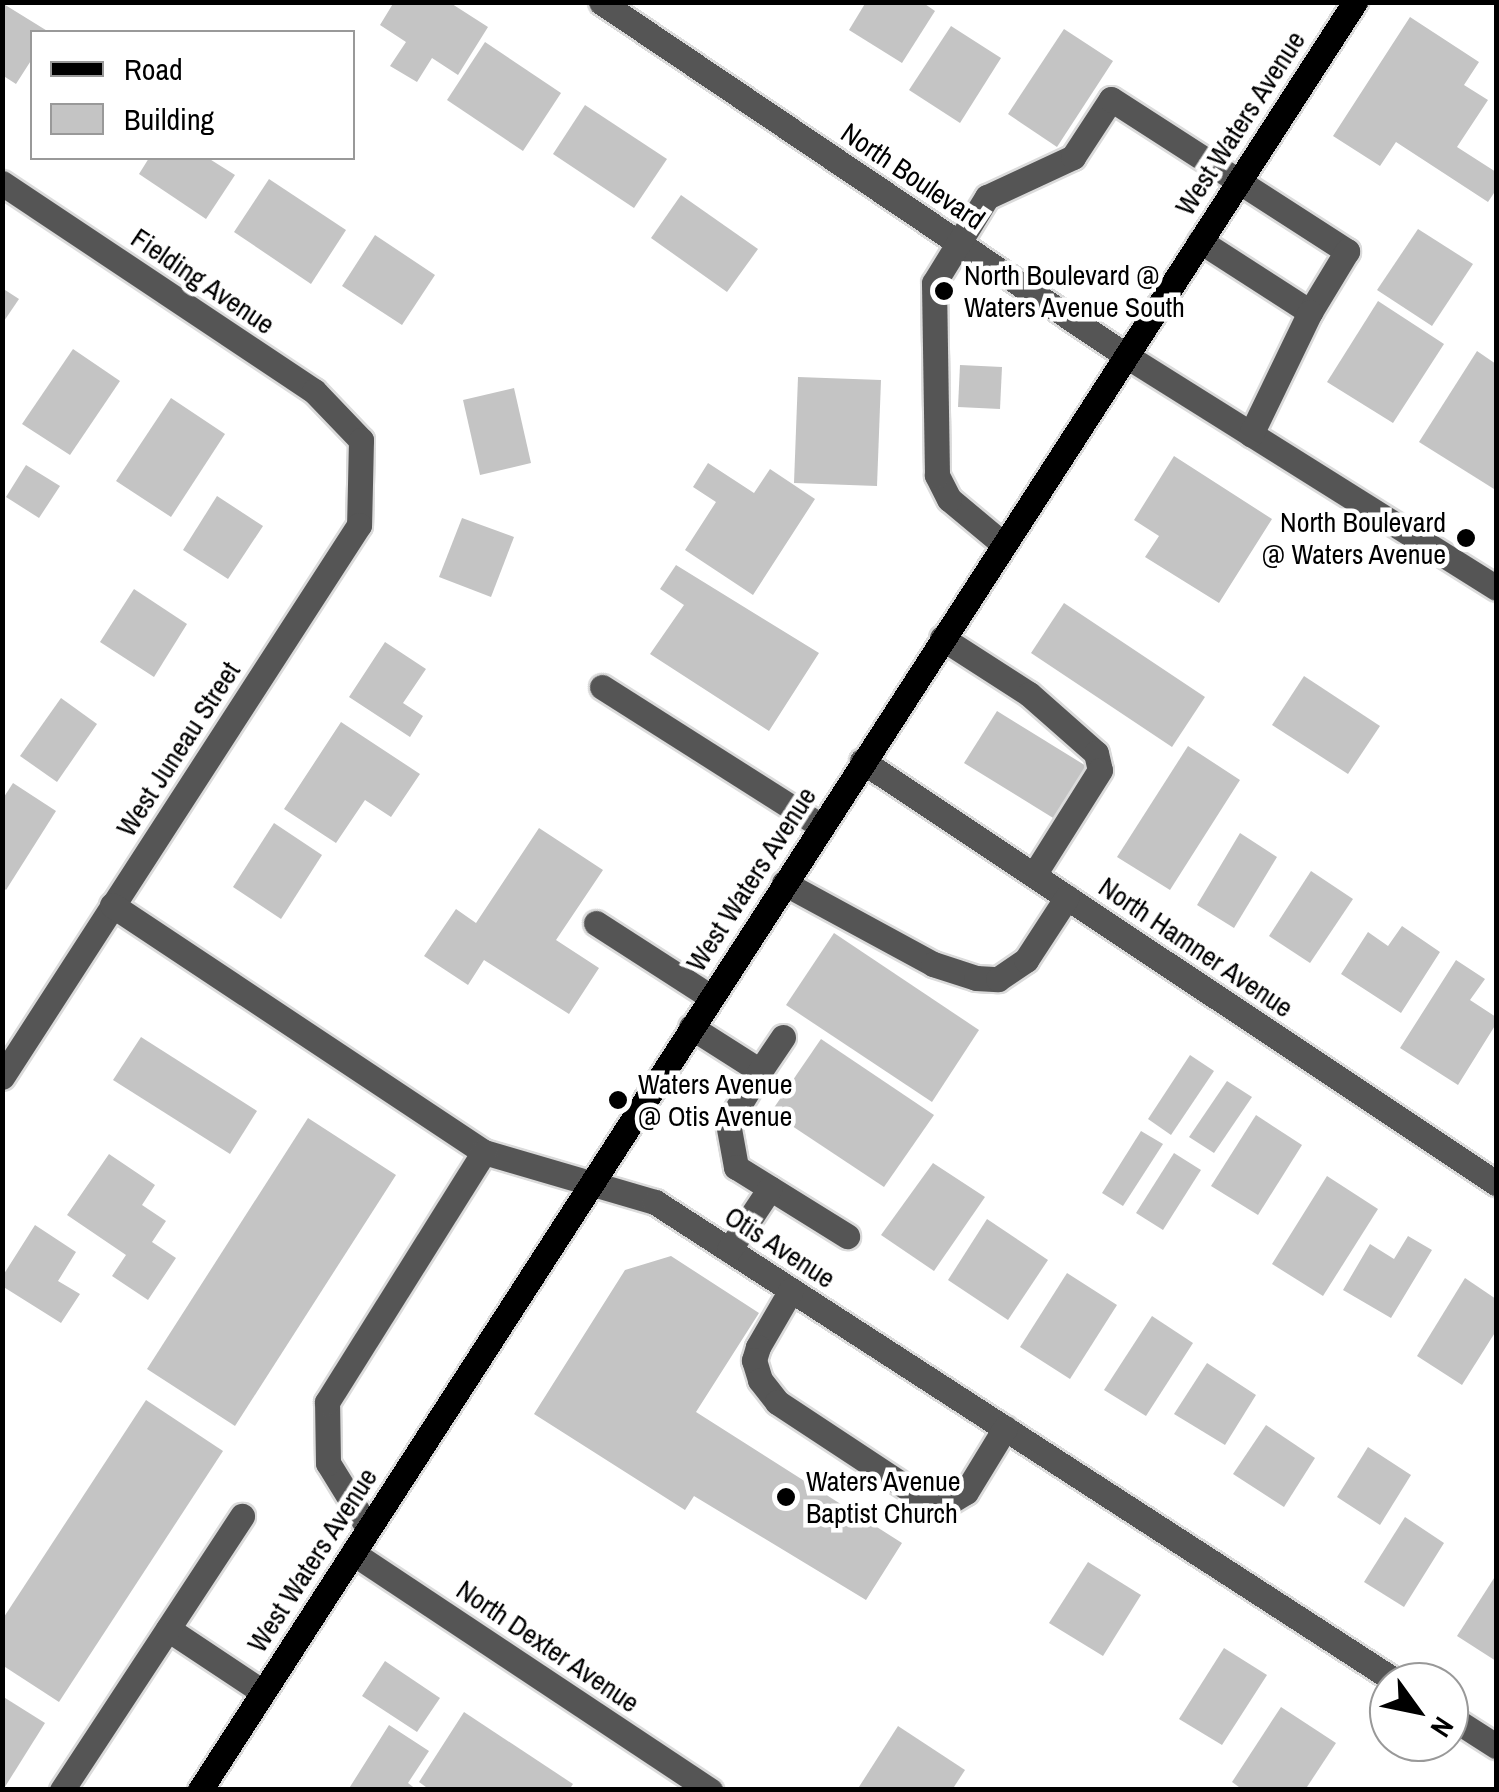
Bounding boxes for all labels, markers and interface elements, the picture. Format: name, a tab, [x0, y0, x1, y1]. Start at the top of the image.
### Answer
street label: West Waters Avenue	[1168, 24, 1312, 222]
legend	[30, 30, 355, 160]
text: Road	[124, 49, 183, 89]
text: Building	[124, 99, 214, 139]
street label: North Boulevard	[835, 116, 991, 236]
street label: Fielding Avenue	[124, 220, 282, 342]
place label: North Boulevard @ Waters Avenue South	[964, 258, 1186, 324]
marker: North Boulevard @ Waters Avenue South	[933, 280, 955, 302]
place label: North Boulevard @ Waters Avenue	[1261, 505, 1446, 571]
marker: North Boulevard @ Waters Avenue	[1455, 527, 1477, 549]
street label: West Juneau Street	[109, 655, 247, 843]
street label: West Waters Avenue	[679, 780, 823, 978]
street label: North Hamner Avenue	[1092, 869, 1300, 1025]
place label: Waters Avenue @ Otis Avenue	[638, 1067, 794, 1133]
marker: Waters Avenue @ Otis Avenue	[607, 1089, 629, 1111]
street label: Otis Avenue	[718, 1199, 842, 1295]
street label: West Waters Avenue	[240, 1461, 384, 1659]
place label: Waters Avenue Baptist Church	[806, 1464, 962, 1530]
marker: Waters Avenue Baptist Church	[775, 1486, 797, 1508]
street label: North Dexter Avenue	[450, 1572, 646, 1720]
north arrow	[1369, 1662, 1469, 1762]
text: N	[1422, 1710, 1463, 1745]

